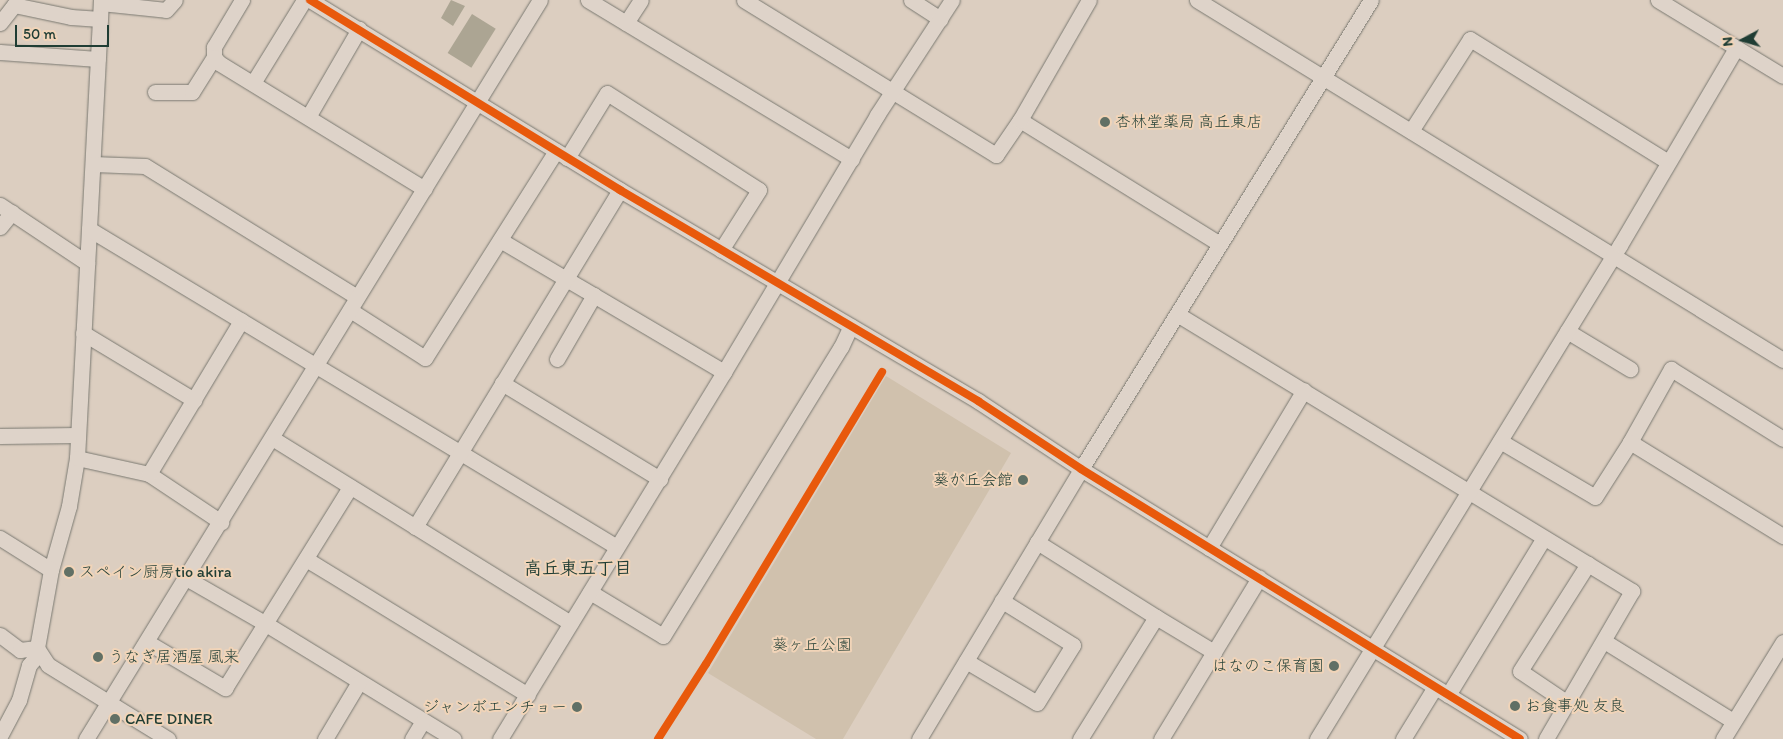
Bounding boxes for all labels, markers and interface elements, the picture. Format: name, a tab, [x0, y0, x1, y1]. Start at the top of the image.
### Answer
scale bar	[18, 15, 111, 47]
north arrow	[1718, 15, 1768, 65]
text: 50 m	[23, 25, 56, 43]
text: N	[1719, 36, 1737, 47]
place label: 杏林堂薬局 高丘東店	[1115, 112, 1263, 132]
marker: 杏林堂薬局 高丘東店	[1099, 116, 1111, 128]
place label: 葵が丘会館	[933, 470, 1013, 490]
marker: 葵が丘会館	[1017, 474, 1029, 486]
district label: 高丘東五丁目	[524, 557, 632, 579]
place label: スペイン厨房tio akira	[79, 562, 232, 582]
marker: スペイン厨房tio akira	[63, 566, 75, 578]
park label: 葵ヶ丘公園	[772, 635, 852, 655]
place label: うなぎ居酒屋 風来	[108, 647, 240, 667]
marker: うなぎ居酒屋 風来	[92, 651, 104, 663]
place label: はなのこ保育園	[1212, 656, 1324, 676]
marker: はなのこ保育園	[1328, 660, 1340, 672]
place label: お食事処 友良	[1525, 696, 1625, 716]
place label: ジャンボエンチョー	[423, 697, 567, 717]
marker: お食事処 友良	[1509, 700, 1521, 712]
marker: ジャンボエンチョー	[571, 701, 583, 713]
place label: CAFE DINER	[125, 709, 213, 729]
marker: CAFE DINER	[109, 713, 121, 725]

